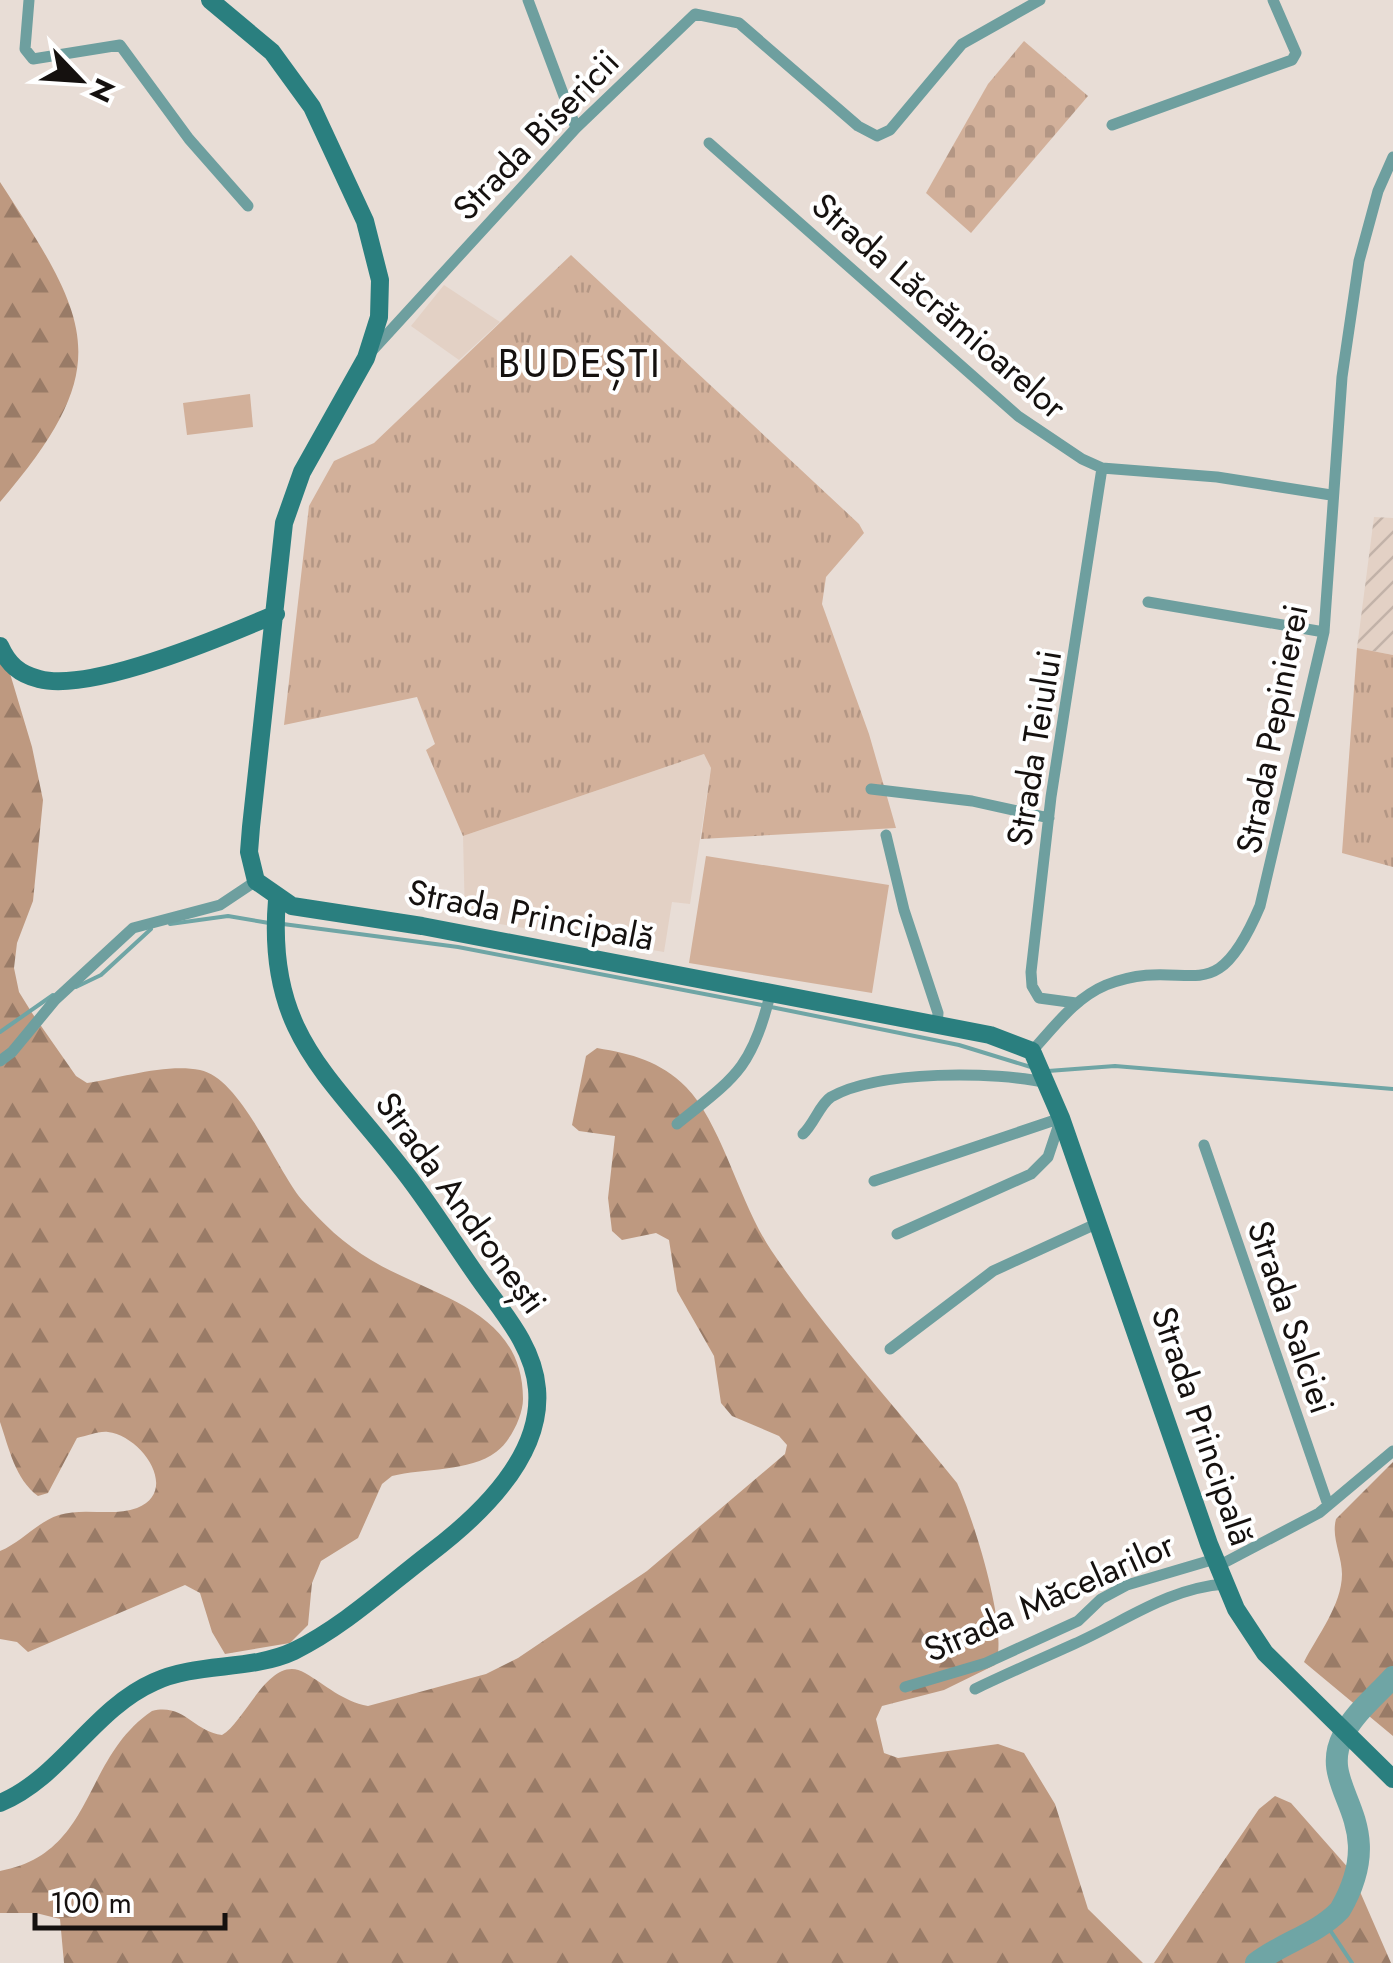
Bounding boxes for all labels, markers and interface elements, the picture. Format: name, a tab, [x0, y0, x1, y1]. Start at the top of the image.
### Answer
north arrow	[30, 30, 130, 130]
street label: Strada Bisericii	[441, 38, 631, 232]
text: N	[79, 72, 125, 109]
street label: Strada Lăcrămioarelor	[801, 181, 1077, 431]
district label: BUDEȘTI	[498, 334, 662, 392]
street label: Strada Pepinierei	[1223, 600, 1321, 858]
street label: Strada Teiului	[994, 647, 1074, 849]
street label: Strada Principală	[404, 867, 658, 963]
street label: Strada Andronești	[363, 1082, 559, 1324]
street label: Strada Salciei	[1235, 1214, 1347, 1420]
street label: Strada Principală	[1139, 1300, 1267, 1552]
street label: Strada Măcelarilor	[916, 1519, 1182, 1675]
scale bar	[35, 1868, 225, 1930]
text: 100 m	[50, 1881, 132, 1924]

